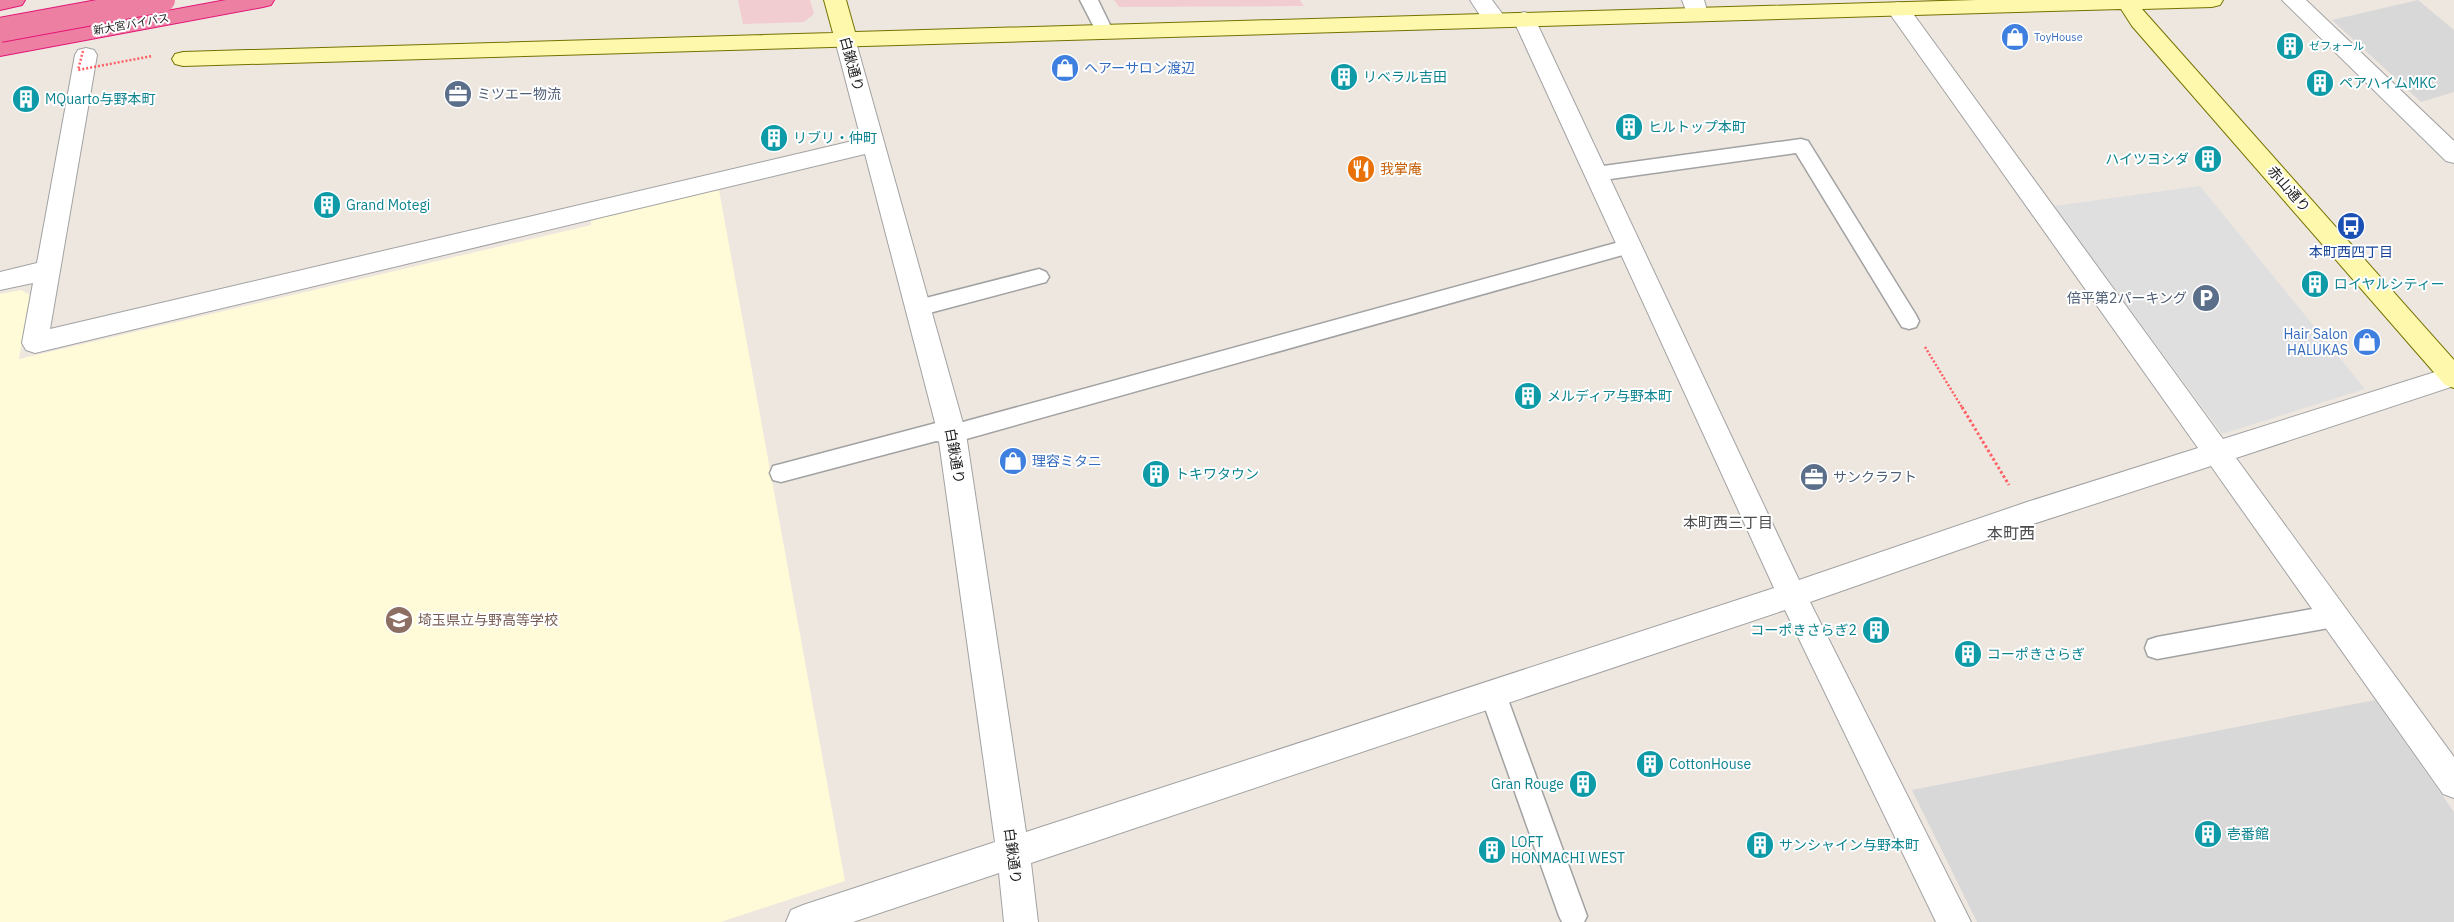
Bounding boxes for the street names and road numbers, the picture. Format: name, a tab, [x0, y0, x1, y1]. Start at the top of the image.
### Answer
street label: 新大宮バイパス	[92, 10, 170, 38]
street label: 白鍬通り	[836, 35, 868, 93]
street label: 赤山通り	[2264, 162, 2314, 216]
street label: 白鍬通り	[941, 427, 969, 485]
street label: 白鍬通り	[1001, 827, 1025, 885]

